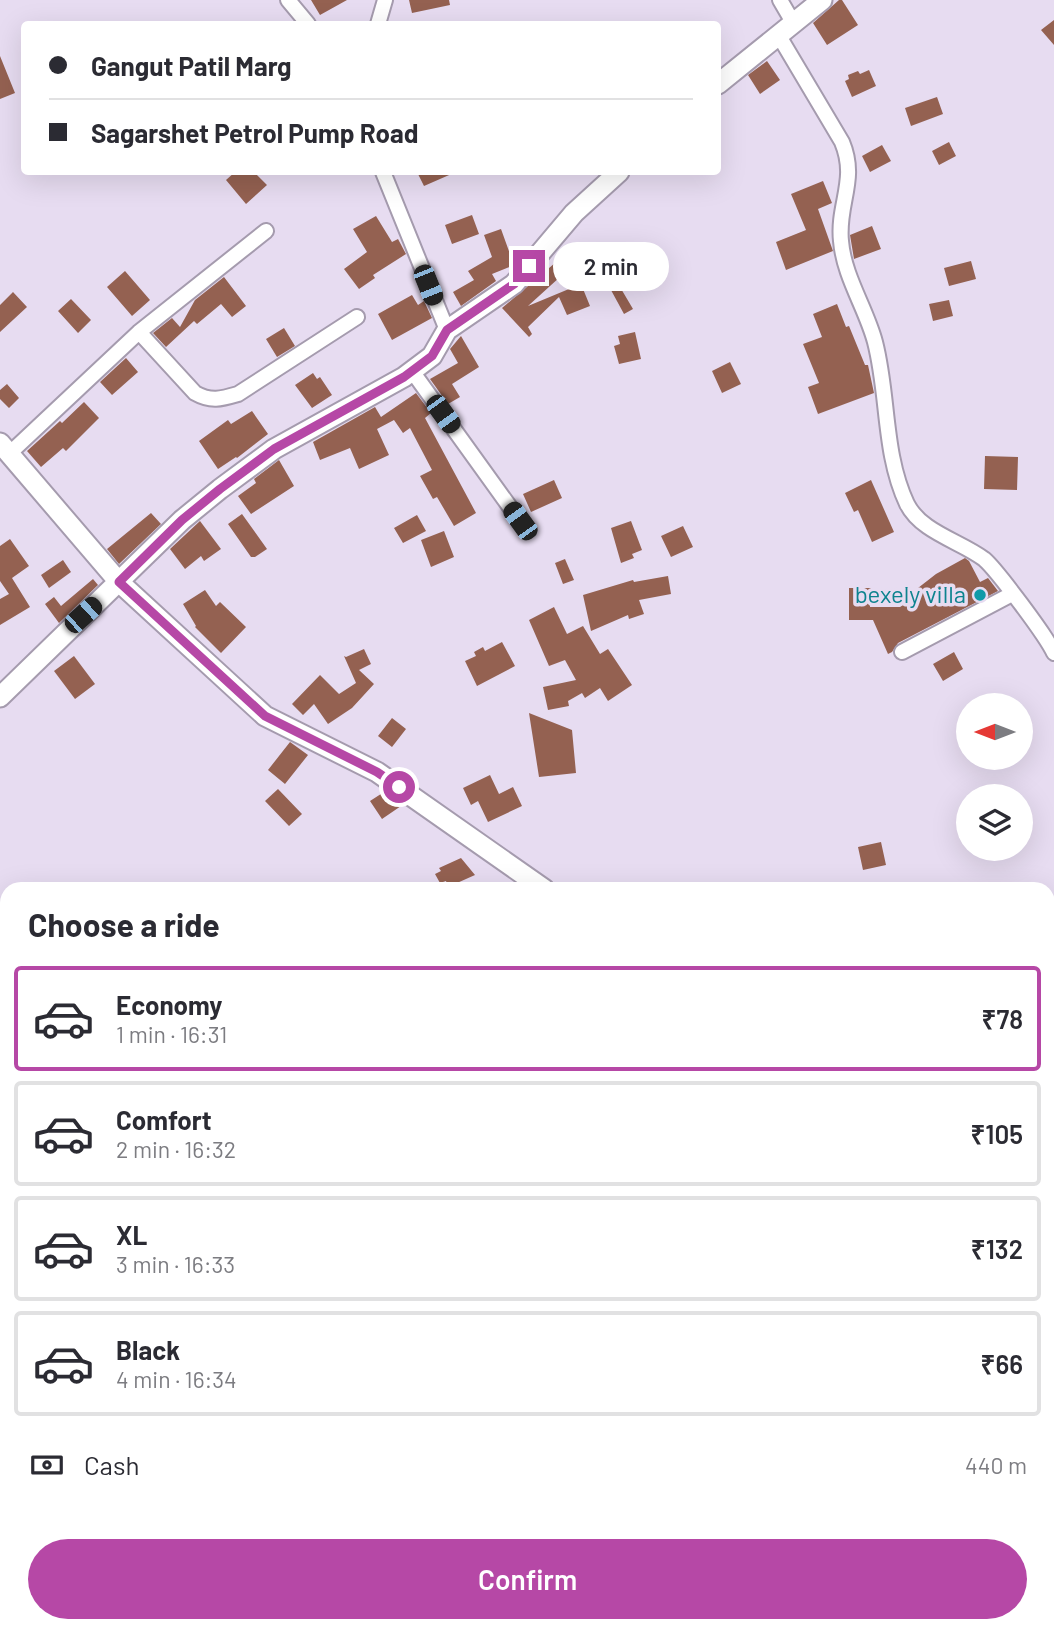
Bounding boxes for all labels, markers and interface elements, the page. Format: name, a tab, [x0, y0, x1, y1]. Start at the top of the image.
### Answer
text: Gangut Patil Marg	[91, 50, 291, 81]
text: Sagarshet Petrol Pump Road	[91, 117, 418, 148]
callout: 2 min	[554, 242, 669, 290]
route end	[513, 250, 545, 282]
text: 2 min	[584, 252, 638, 280]
car	[411, 262, 446, 308]
car	[423, 391, 464, 437]
car	[500, 498, 541, 544]
place label: bexely villa	[855, 579, 966, 608]
marker: bexely villa	[972, 587, 988, 603]
car	[61, 593, 106, 637]
north arrow	[956, 693, 1032, 770]
map controls	[956, 693, 1033, 861]
route start	[383, 771, 415, 803]
button: layers	[956, 784, 1033, 861]
text: Choose a ride	[28, 905, 220, 943]
icon: car	[32, 987, 95, 1050]
text: Economy	[116, 989, 222, 1020]
text: ₹78	[982, 1003, 1023, 1034]
text: 1 min · 16:31	[116, 1020, 227, 1048]
icon: car	[32, 1102, 95, 1165]
text: Comfort	[116, 1104, 212, 1135]
text: ₹105	[970, 1118, 1023, 1149]
text: 2 min · 16:32	[116, 1135, 236, 1163]
icon: car	[32, 1217, 95, 1280]
text: XL	[116, 1219, 147, 1250]
text: ₹132	[971, 1233, 1023, 1264]
text: 3 min · 16:33	[116, 1250, 235, 1278]
icon: car	[32, 1332, 95, 1395]
text: Black	[116, 1334, 180, 1365]
text: ₹66	[981, 1348, 1023, 1379]
text: 4 min · 16:34	[116, 1365, 237, 1393]
icon: cash	[28, 1446, 66, 1484]
text: Cash	[84, 1449, 139, 1480]
text: 440 m	[965, 1451, 1027, 1479]
button: Confirm	[28, 1539, 1027, 1619]

